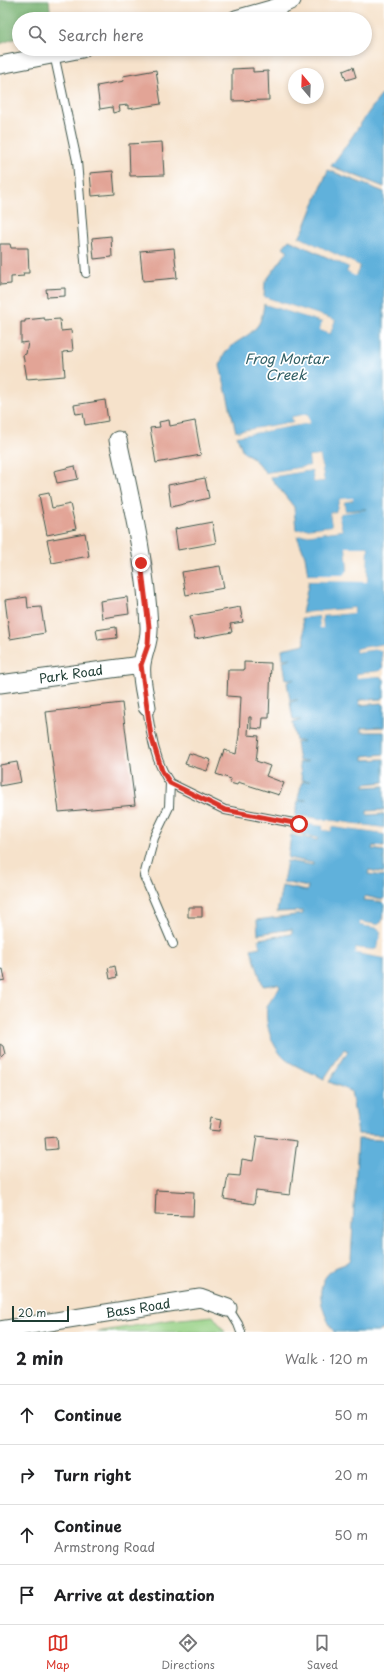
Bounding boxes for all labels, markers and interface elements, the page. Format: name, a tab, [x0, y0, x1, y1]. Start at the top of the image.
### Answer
search box	[12, 12, 372, 56]
icon: search	[26, 23, 48, 45]
text: Search here	[58, 23, 144, 46]
north arrow	[288, 68, 324, 104]
water label: Frog Mortar Creek	[245, 348, 330, 385]
route end	[132, 554, 150, 572]
street label: Park Road	[38, 660, 104, 687]
route start	[290, 815, 308, 833]
street label: Bass Road	[104, 1293, 172, 1322]
scale bar	[12, 1304, 69, 1323]
text: 20 m	[18, 1304, 46, 1321]
text: 2 min	[16, 1345, 63, 1371]
text: Walk · 120 m	[285, 1349, 368, 1368]
text: Continue	[54, 1403, 122, 1426]
icon: ahead	[16, 1404, 38, 1426]
text: 50 m	[334, 1405, 368, 1424]
text: Turn right	[54, 1463, 131, 1486]
icon: right	[16, 1464, 38, 1486]
text: 20 m	[334, 1465, 368, 1484]
text: Continue	[54, 1514, 122, 1537]
icon: ahead	[16, 1524, 38, 1546]
text: 50 m	[334, 1525, 368, 1544]
text: Armstrong Road	[54, 1537, 155, 1556]
text: Arrive at destination	[54, 1583, 215, 1606]
icon: arrive	[16, 1584, 38, 1606]
tab: Map	[46, 1632, 69, 1673]
tab: Directions	[161, 1632, 215, 1673]
tab: Saved	[307, 1632, 338, 1673]

